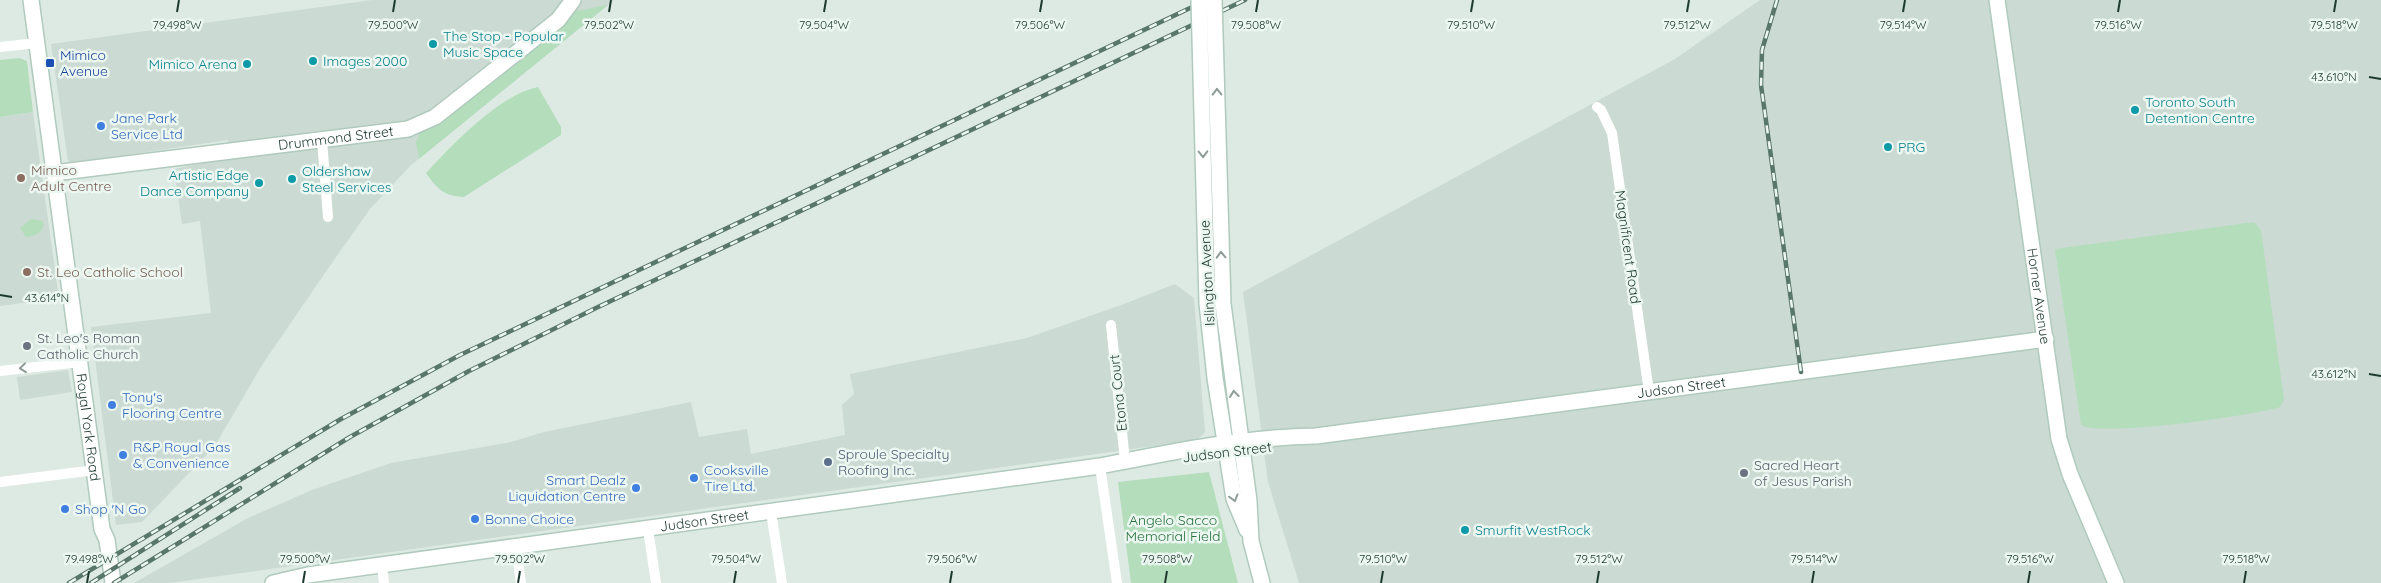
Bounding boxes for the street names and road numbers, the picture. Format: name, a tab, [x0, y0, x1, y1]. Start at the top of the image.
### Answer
street label: Drummond Street	[277, 122, 395, 154]
street label: Magnificent Road	[1611, 189, 1645, 305]
street label: Islington Avenue	[1195, 219, 1219, 326]
street label: Horner Avenue	[2023, 247, 2055, 345]
street label: Etona Court	[1105, 353, 1131, 432]
street label: Royal York Road	[72, 372, 104, 482]
street label: Judson Street	[1635, 373, 1727, 402]
street label: Judson Street	[1181, 438, 1273, 466]
street label: Judson Street	[659, 505, 750, 535]

